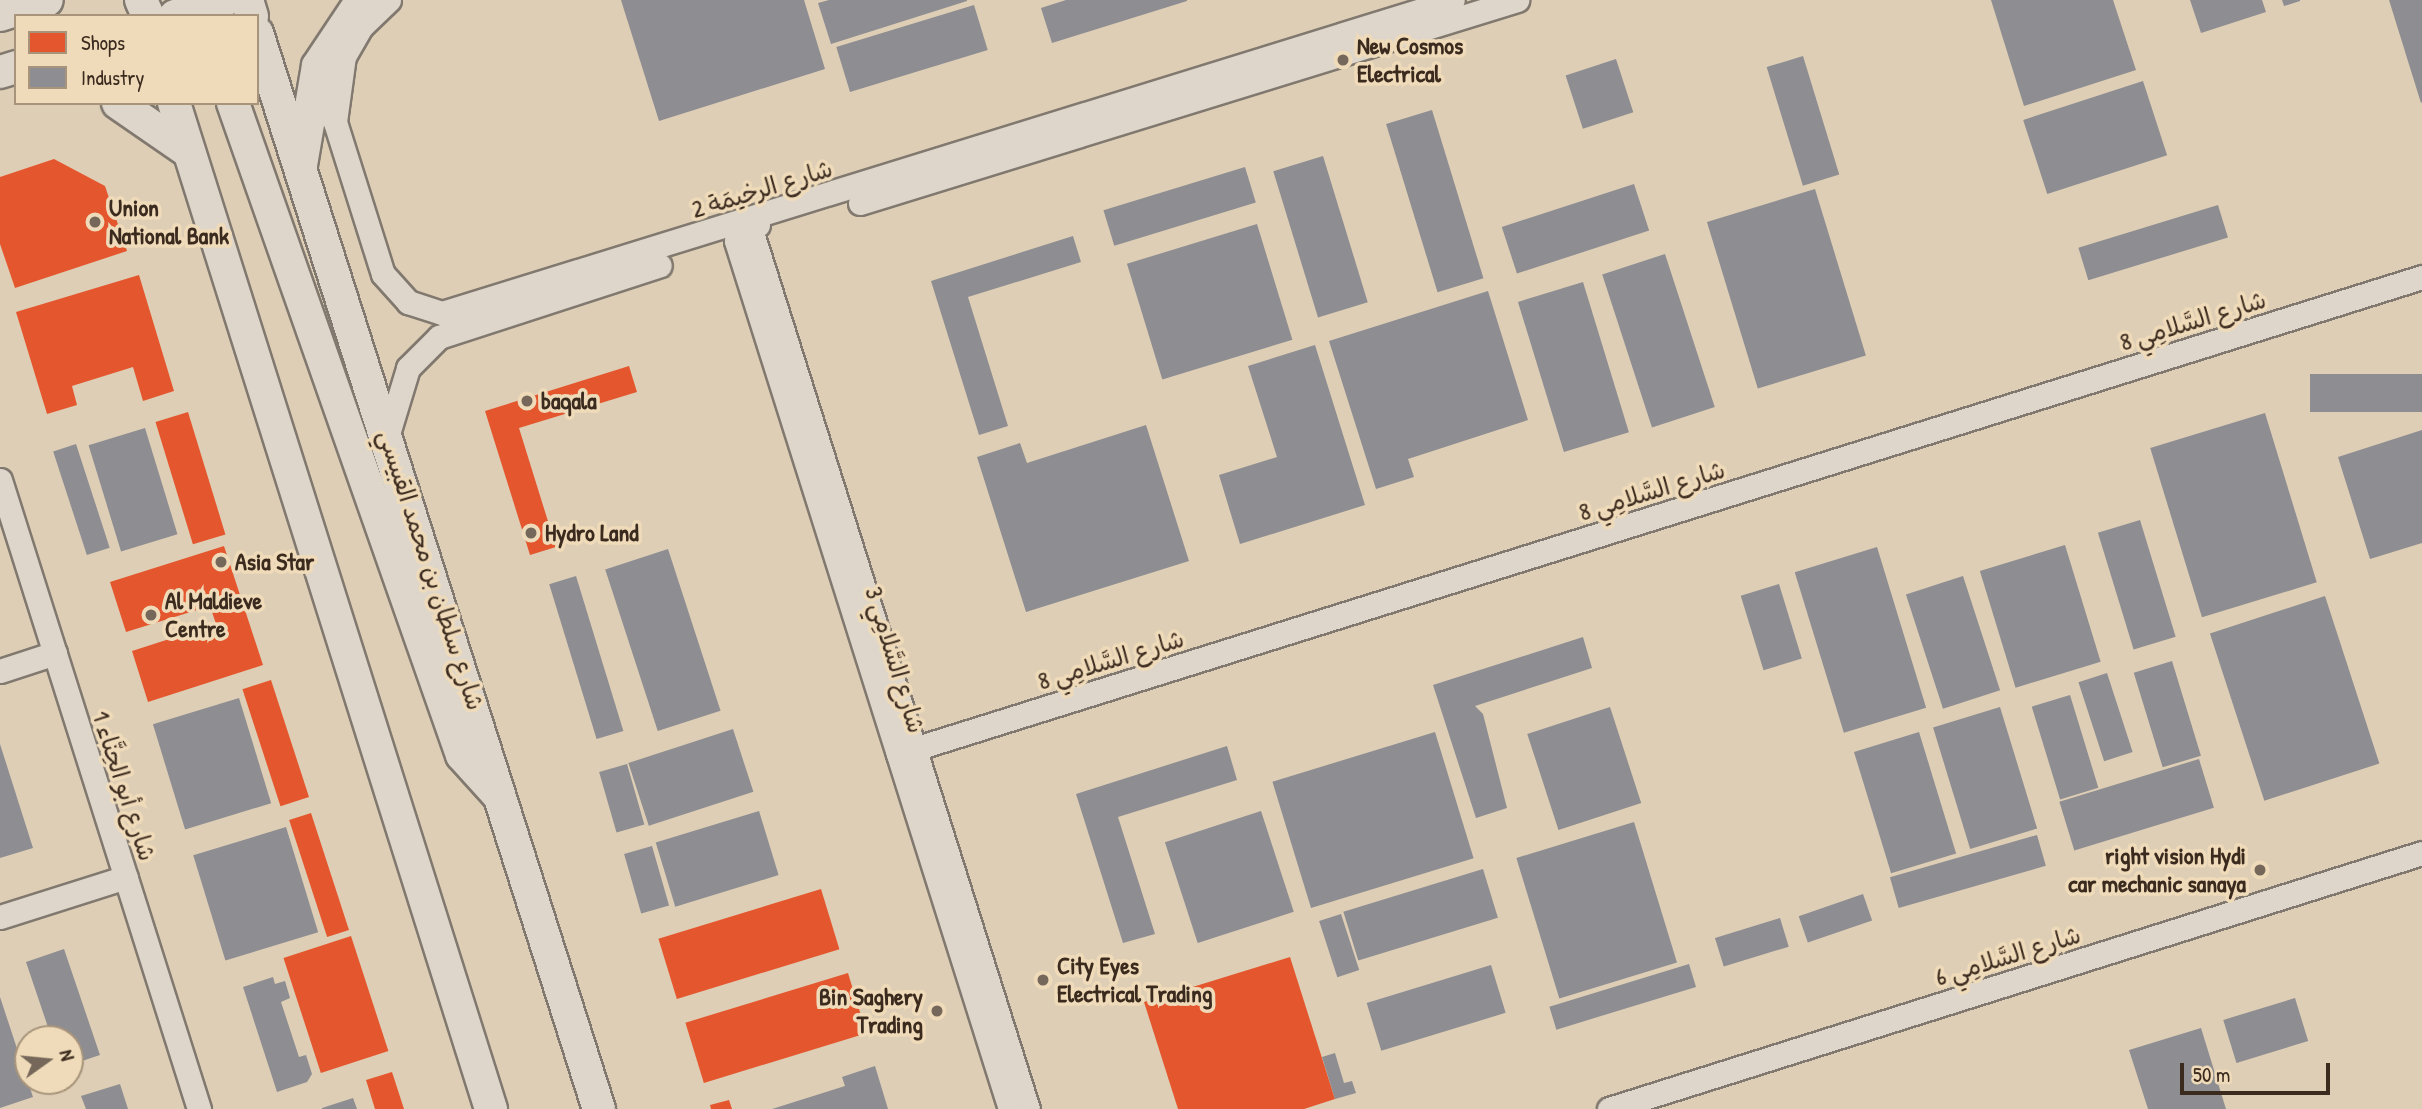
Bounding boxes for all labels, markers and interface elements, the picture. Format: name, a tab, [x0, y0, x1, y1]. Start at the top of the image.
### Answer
legend	[14, 14, 259, 105]
text: Shops	[81, 28, 125, 57]
place label: New Cosmos Electrical	[1357, 32, 1463, 88]
marker: New Cosmos Electrical	[1335, 52, 1351, 68]
text: Industry	[81, 63, 144, 92]
street label: شارع الرخيمَة 2	[688, 154, 836, 224]
place label: Union National Bank	[109, 194, 229, 250]
marker: Union National Bank	[87, 214, 103, 230]
street label: شارع السَّلامِي 8	[2117, 285, 2269, 357]
place label: baqala	[541, 387, 597, 415]
marker: baqala	[519, 393, 535, 409]
street label: شارع سلطان بن محمد القبيسي	[372, 426, 490, 714]
street label: شارع السَّلامِي 8	[1576, 455, 1728, 527]
place label: Hydro Land	[545, 519, 639, 547]
marker: Hydro Land	[523, 525, 539, 541]
place label: Asia Star	[235, 548, 314, 576]
marker: Asia Star	[213, 554, 229, 570]
street label: شارع السَّلامِي 3	[859, 583, 931, 737]
place label: Al Maldieve Centre	[165, 587, 262, 643]
marker: Al Maldieve Centre	[143, 607, 159, 623]
street label: شارع السَّلامِي 8	[1035, 624, 1187, 696]
street label: شارع أبو الحِنَّاء 1	[86, 707, 162, 865]
place label: right vision Hydi car mechanic sanaya	[2068, 842, 2246, 898]
marker: right vision Hydi car mechanic sanaya	[2252, 862, 2268, 878]
street label: شارع السَّلامِي 6	[1932, 920, 2084, 992]
place label: City Eyes Electrical Trading	[1057, 952, 1212, 1008]
marker: City Eyes Electrical Trading	[1035, 972, 1051, 988]
place label: Bin Saghery Trading	[819, 983, 923, 1039]
marker: Bin Saghery Trading	[929, 1003, 945, 1019]
north arrow	[14, 1025, 84, 1095]
text: N	[53, 1047, 81, 1063]
scale bar	[2184, 1050, 2334, 1094]
text: 50 m	[2193, 1060, 2230, 1089]

